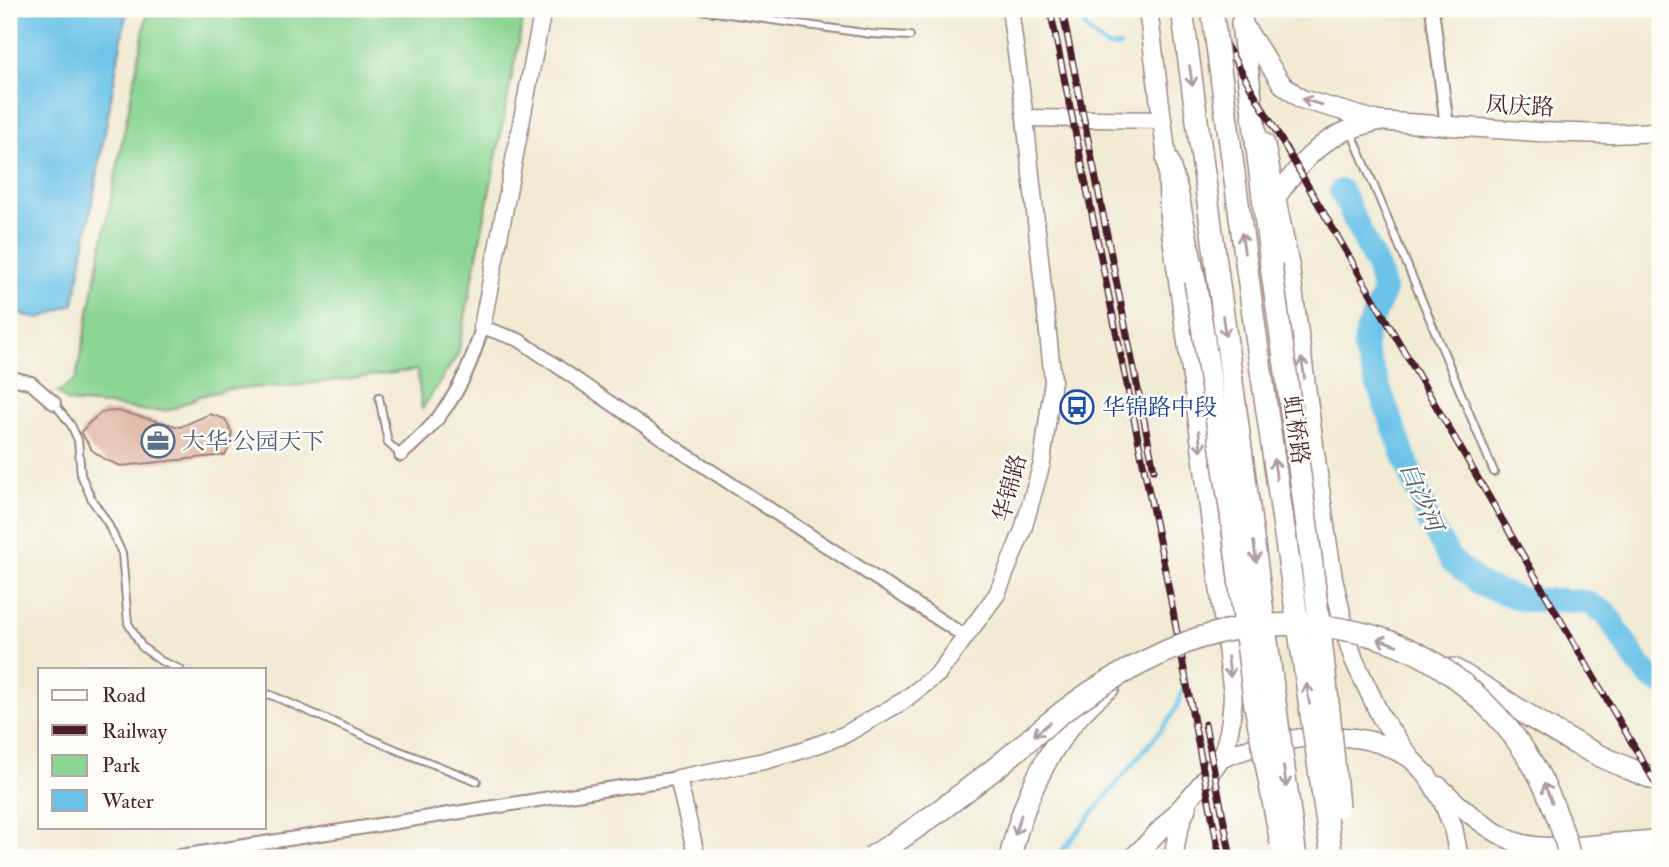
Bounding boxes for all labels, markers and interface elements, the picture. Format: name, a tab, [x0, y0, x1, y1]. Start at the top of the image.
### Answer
one-way arrow	[1184, 65, 1197, 87]
street label: 凤庆路	[1485, 90, 1555, 122]
one-way arrow	[1301, 94, 1323, 107]
one-way arrow	[1237, 233, 1250, 255]
one-way arrow	[1218, 314, 1231, 337]
one-way arrow	[1296, 357, 1309, 380]
bus stop icon: 华锦路中段	[1058, 388, 1096, 426]
place label: 华锦路中段	[1102, 393, 1217, 422]
street label: 虹桥路	[1277, 394, 1315, 466]
office icon: 大华·公园天下	[139, 422, 177, 460]
place label: 大华·公园天下	[182, 427, 325, 456]
one-way arrow	[1194, 429, 1207, 452]
street label: 华锦路	[987, 451, 1033, 525]
one-way arrow	[1269, 458, 1282, 481]
water label: 白沙河	[1393, 458, 1451, 540]
one-way arrow	[1248, 540, 1261, 563]
one-way arrow	[1377, 635, 1399, 647]
one-way arrow	[1223, 655, 1236, 678]
legend	[38, 668, 266, 828]
text: Road	[102, 682, 147, 709]
one-way arrow	[1301, 683, 1314, 706]
text: Railway	[102, 718, 168, 745]
one-way arrow	[1034, 722, 1052, 737]
text: Park	[102, 752, 140, 779]
one-way arrow	[1279, 765, 1292, 788]
one-way arrow	[1541, 783, 1554, 805]
text: Water	[101, 788, 154, 815]
one-way arrow	[1011, 814, 1024, 836]

